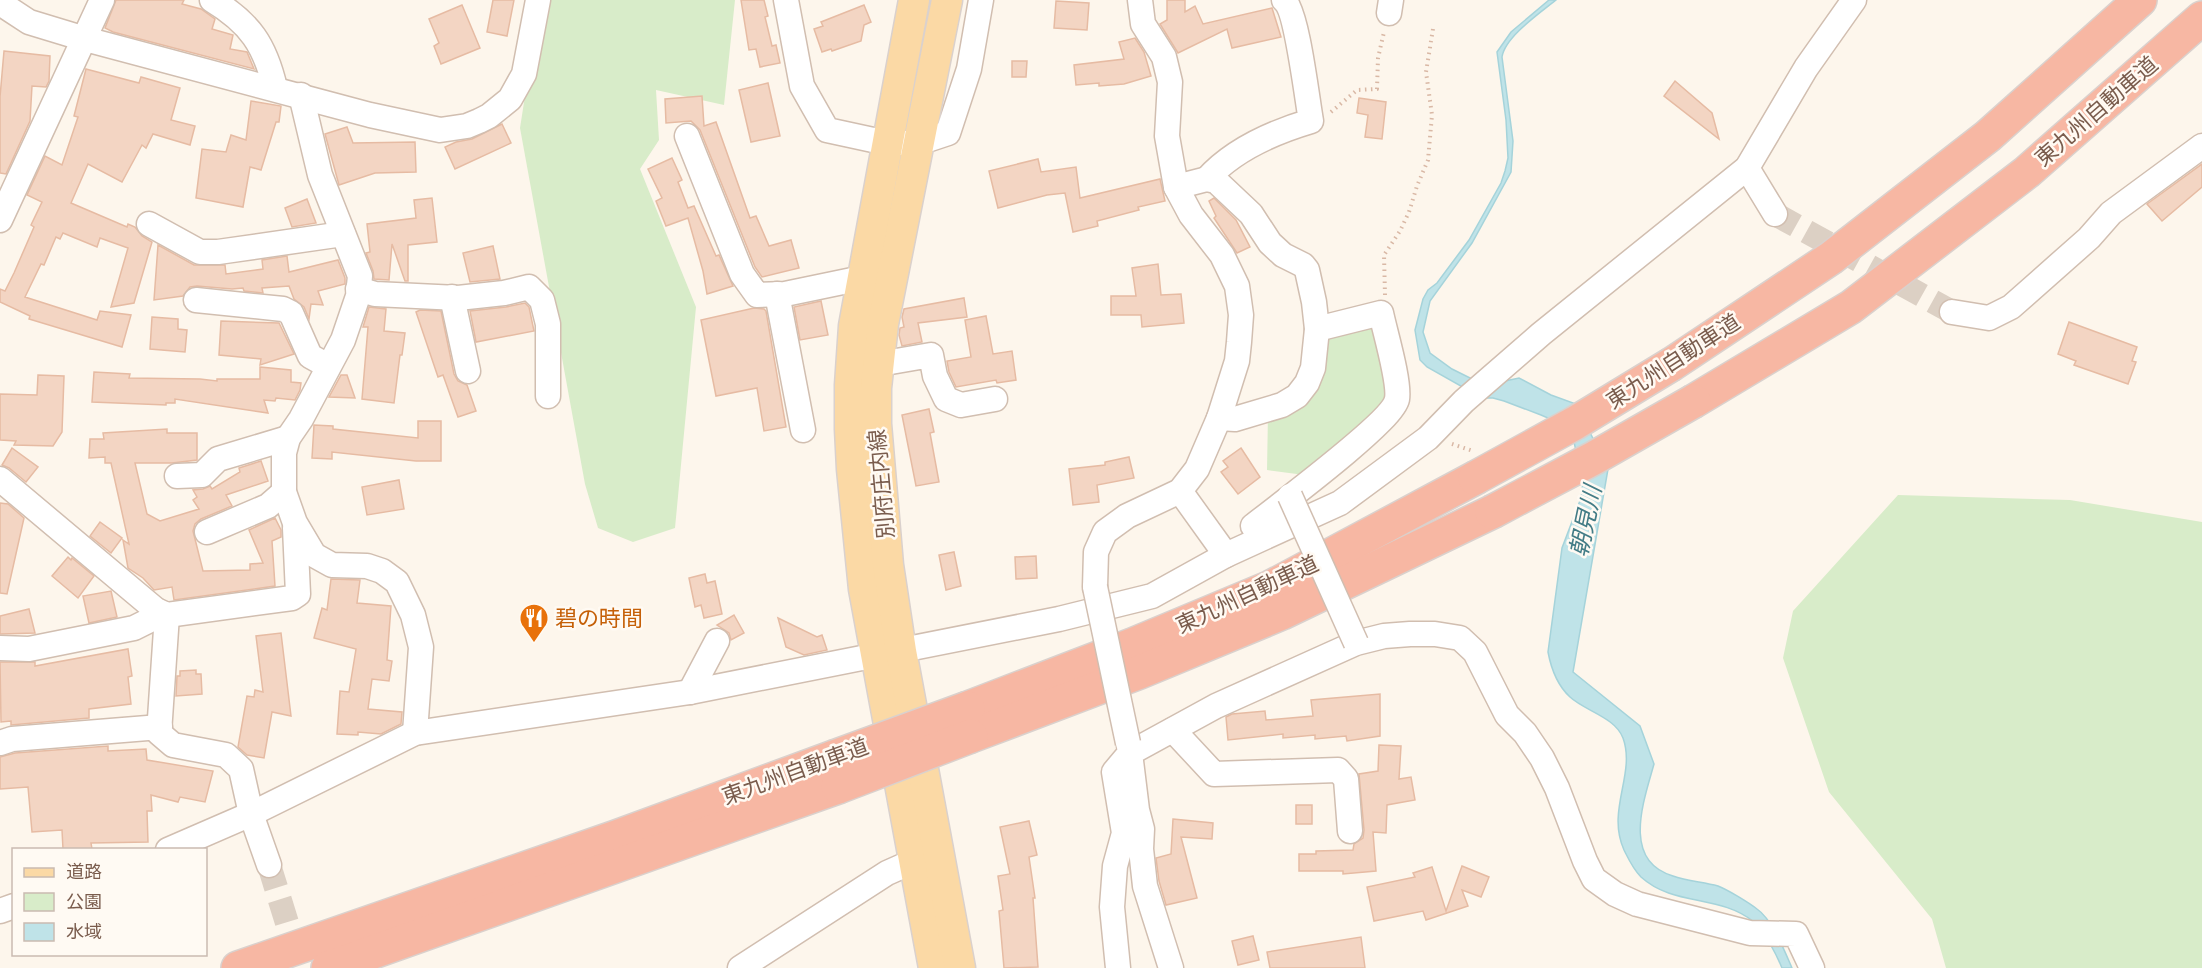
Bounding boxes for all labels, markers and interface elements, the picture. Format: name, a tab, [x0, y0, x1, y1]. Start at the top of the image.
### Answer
street label: 東九州自動車道	[2029, 51, 2163, 172]
street label: 東九州自動車道	[1601, 308, 1745, 415]
street label: 別府庄内線	[863, 428, 900, 540]
water label: 朝見川	[1564, 480, 1608, 559]
street label: 東九州自動車道	[1172, 550, 1323, 639]
restaurant icon: 碧の時間	[518, 602, 550, 644]
place label: 碧の時間	[555, 605, 643, 632]
street label: 東九州自動車道	[718, 732, 872, 810]
legend	[12, 848, 207, 956]
text: 道路	[66, 861, 102, 883]
text: 公園	[66, 891, 102, 913]
text: 水域	[66, 921, 102, 943]

